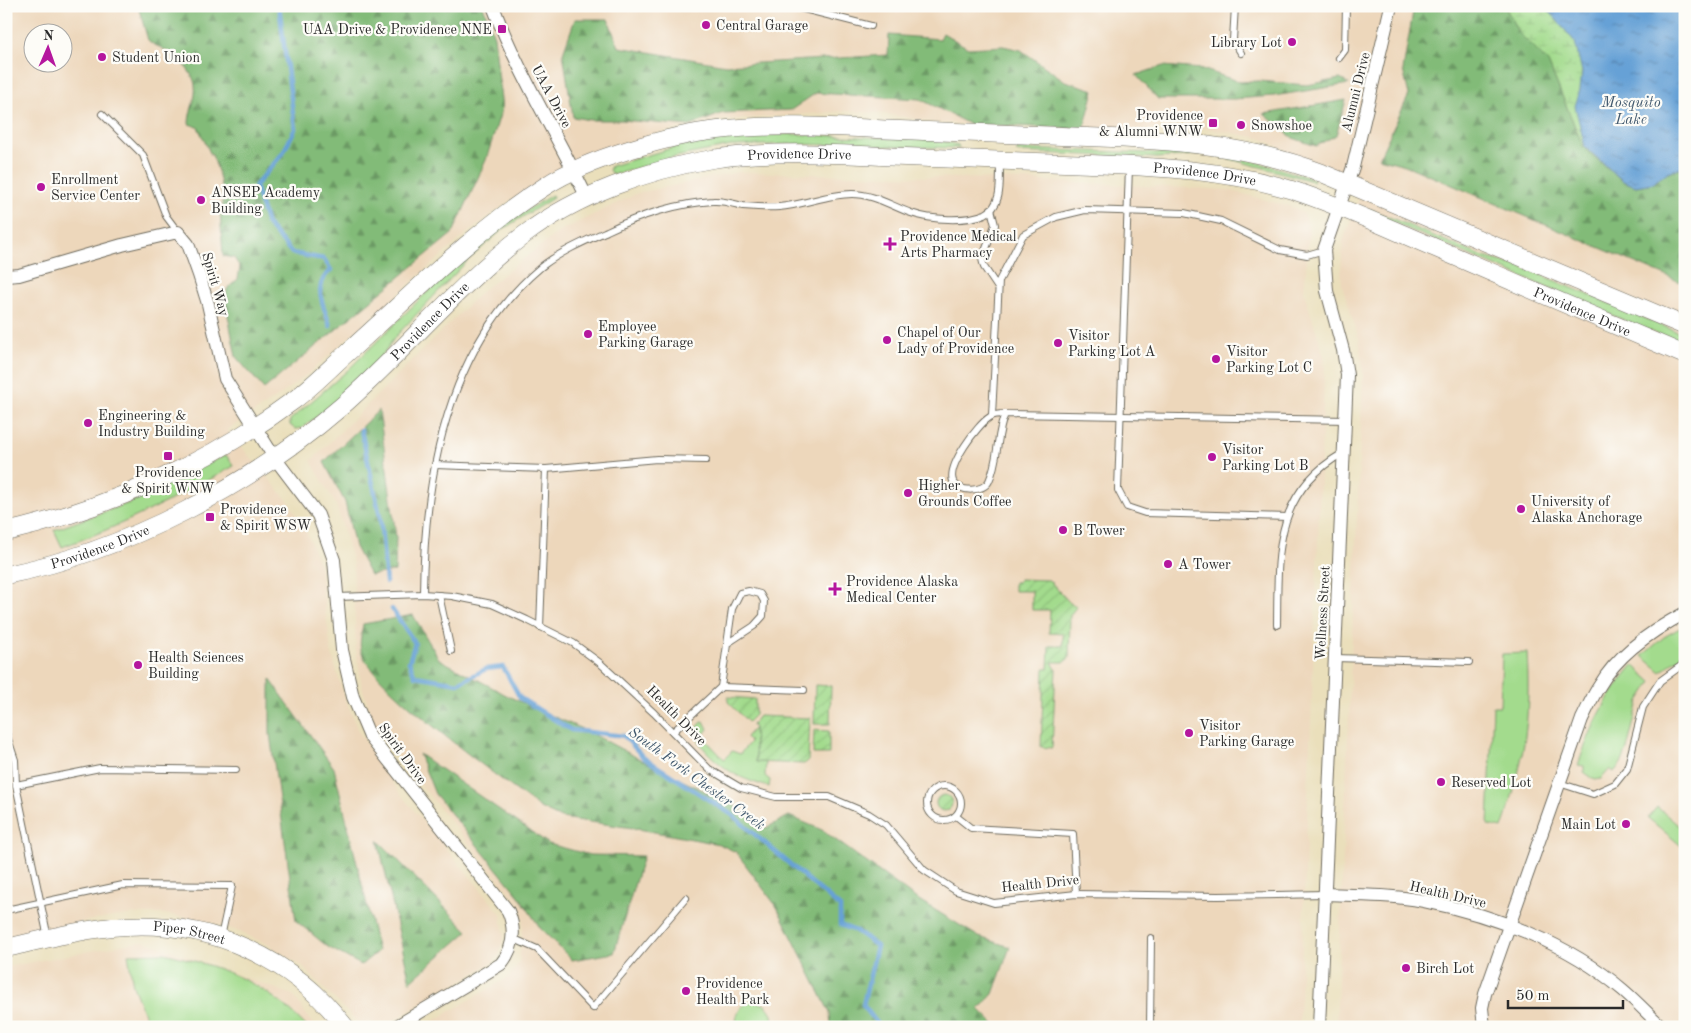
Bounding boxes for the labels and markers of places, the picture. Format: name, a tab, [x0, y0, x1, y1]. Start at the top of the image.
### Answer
marker: Central Garage	[700, 19, 712, 31]
place label: Central Garage	[716, 19, 808, 33]
place label: UAA Drive & Providence NNE	[303, 23, 492, 37]
marker: UAA Drive & Providence NNE	[496, 23, 508, 35]
place label: Library Lot	[1211, 36, 1282, 50]
marker: Library Lot	[1286, 36, 1298, 48]
marker: Student Union	[96, 51, 108, 63]
place label: Student Union	[112, 51, 200, 65]
place label: Providence & Alumni WNW	[1099, 109, 1203, 139]
marker: Providence & Alumni WNW	[1207, 117, 1219, 129]
marker: Snowshoe	[1235, 119, 1247, 131]
place label: Snowshoe	[1251, 119, 1312, 133]
place label: Enrollment Service Center	[51, 173, 140, 203]
marker: Enrollment Service Center	[35, 181, 47, 193]
place label: ANSEP Academy Building	[211, 186, 321, 216]
marker: ANSEP Academy Building	[195, 194, 207, 206]
place label: Providence Medical Arts Pharmacy	[900, 230, 1017, 260]
marker: Providence Medical Arts Pharmacy	[884, 238, 896, 250]
place label: Employee Parking Garage	[598, 320, 693, 350]
place label: Chapel of Our Lady of Providence	[897, 326, 1014, 356]
marker: Employee Parking Garage	[582, 328, 594, 340]
place label: Visitor Parking Lot A	[1068, 329, 1156, 359]
marker: Chapel of Our Lady of Providence	[881, 334, 893, 346]
marker: Visitor Parking Lot A	[1052, 337, 1064, 349]
place label: Visitor Parking Lot C	[1226, 345, 1312, 375]
marker: Visitor Parking Lot C	[1210, 353, 1222, 365]
place label: Engineering & Industry Building	[98, 409, 205, 439]
marker: Engineering & Industry Building	[82, 417, 94, 429]
place label: Visitor Parking Lot B	[1222, 443, 1308, 473]
marker: Providence & Spirit WNW	[162, 450, 174, 462]
marker: Visitor Parking Lot B	[1206, 451, 1218, 463]
place label: Providence & Spirit WNW	[121, 466, 215, 496]
place label: Higher Grounds Coffee	[918, 479, 1012, 509]
marker: Higher Grounds Coffee	[902, 487, 914, 499]
place label: University of Alaska Anchorage	[1531, 495, 1642, 525]
place label: Providence & Spirit WSW	[220, 503, 312, 533]
marker: University of Alaska Anchorage	[1515, 503, 1527, 515]
marker: Providence & Spirit WSW	[204, 511, 216, 523]
marker: B Tower	[1057, 524, 1069, 536]
place label: B Tower	[1073, 524, 1125, 538]
marker: A Tower	[1162, 558, 1174, 570]
place label: A Tower	[1178, 558, 1231, 572]
place label: Providence Alaska Medical Center	[846, 575, 958, 605]
marker: Providence Alaska Medical Center	[828, 582, 842, 596]
place label: Health Sciences Building	[148, 651, 244, 681]
marker: Health Sciences Building	[132, 659, 144, 671]
place label: Visitor Parking Garage	[1199, 719, 1294, 749]
marker: Visitor Parking Garage	[1183, 727, 1195, 739]
marker: Reserved Lot	[1435, 776, 1447, 788]
place label: Reserved Lot	[1451, 776, 1531, 790]
place label: Main Lot	[1561, 818, 1616, 832]
marker: Main Lot	[1620, 818, 1632, 830]
marker: Birch Lot	[1400, 962, 1412, 974]
place label: Birch Lot	[1416, 962, 1474, 976]
place label: Providence Health Park	[696, 977, 769, 1007]
marker: Providence Health Park	[680, 985, 692, 997]

